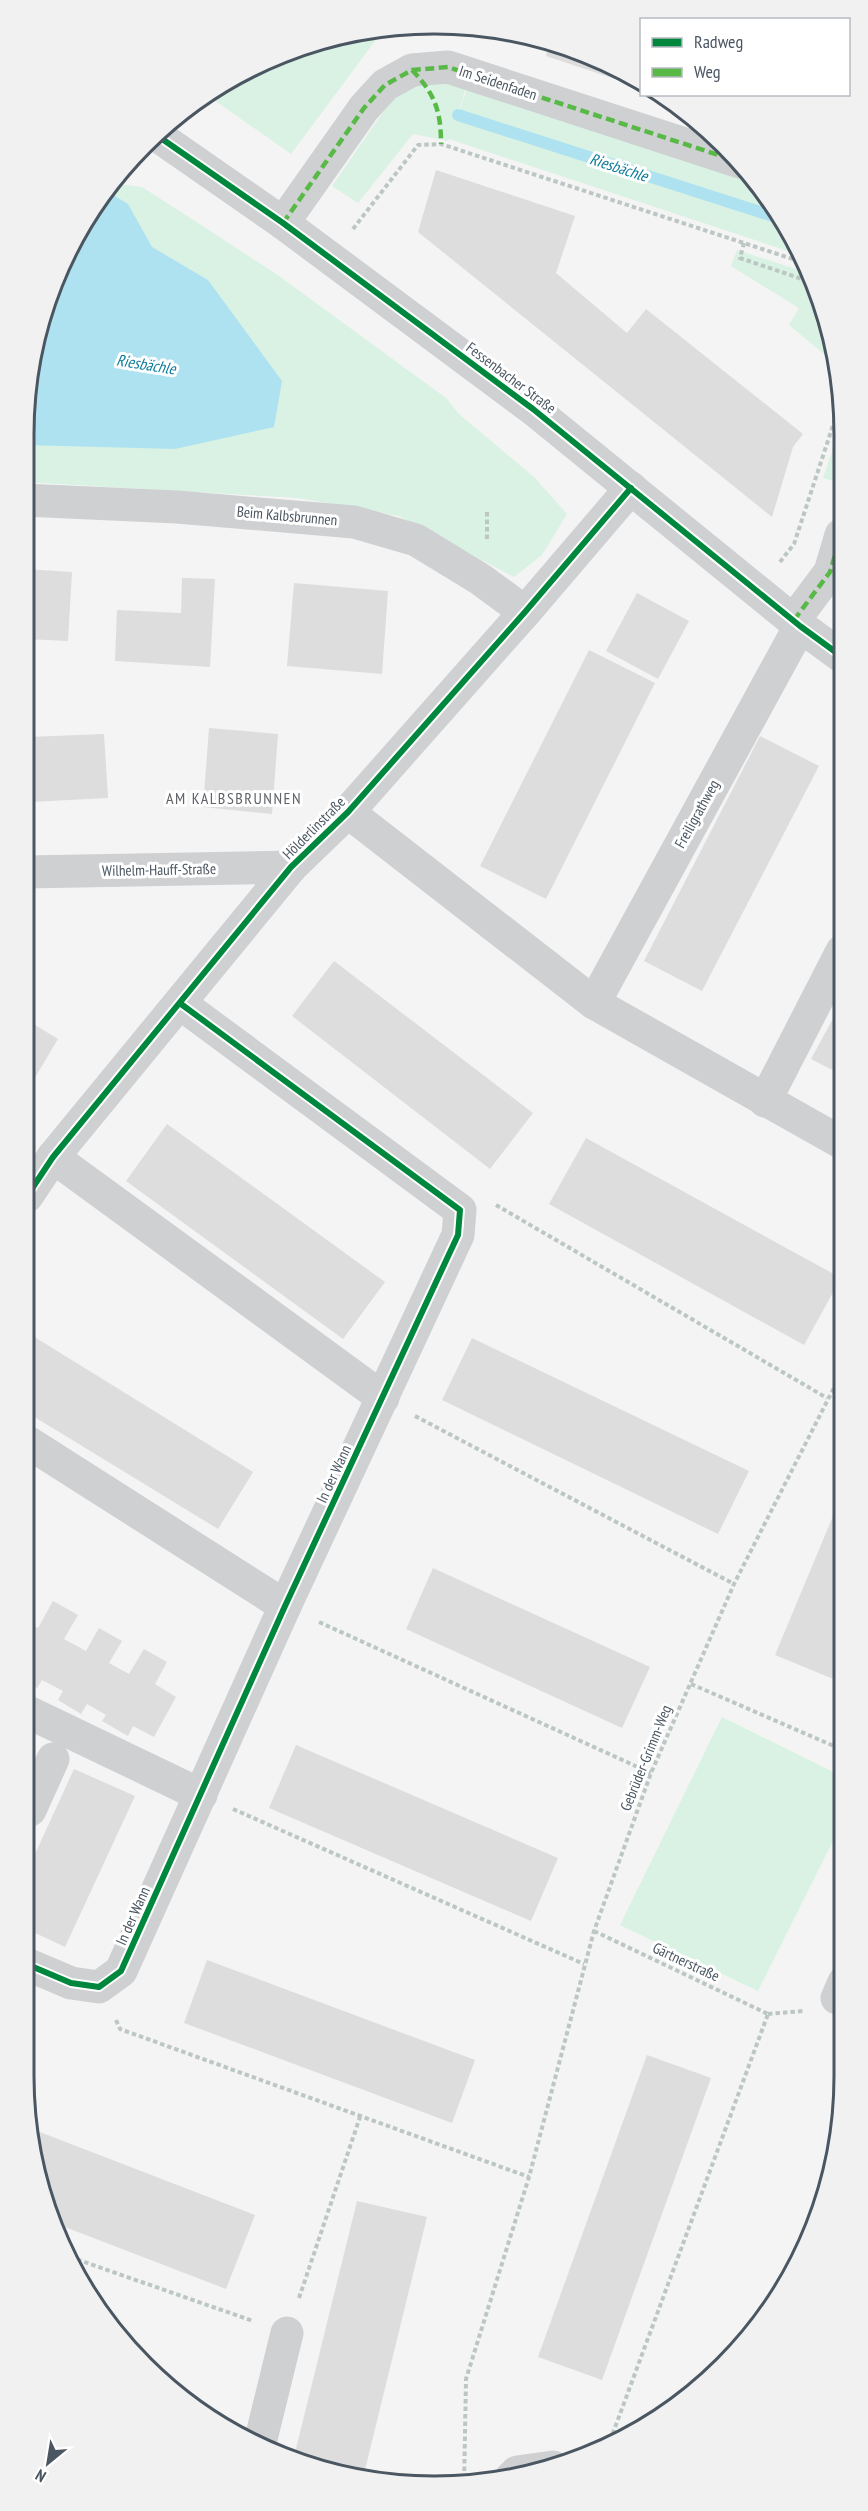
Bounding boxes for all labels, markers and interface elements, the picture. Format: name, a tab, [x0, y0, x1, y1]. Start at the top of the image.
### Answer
legend	[640, 18, 850, 96]
text: Radweg	[694, 30, 743, 53]
text: Weg	[694, 60, 721, 83]
street label: Im Seidenfaden	[457, 61, 539, 104]
water label: Riesbächle	[588, 148, 652, 186]
street label: Fessenbacher Straße	[463, 338, 560, 418]
water label: Riesbächle	[115, 349, 178, 379]
street label: Beim Kalbsbrunnen	[236, 502, 338, 529]
street label: Freiligrathweg	[670, 776, 723, 851]
district label: AM KALBSBRUNNEN	[166, 788, 302, 808]
street label: Hölderlinstraße	[278, 792, 349, 863]
street label: Wilhelm-Hauff-Straße	[102, 859, 216, 880]
street label: In der Wann	[312, 1442, 355, 1506]
street label: Gebrüder-Grimm-Weg	[616, 1702, 675, 1814]
street label: In der Wann	[111, 1884, 154, 1948]
street label: Gärtnerstraße	[650, 1938, 723, 1985]
north arrow	[18, 2433, 78, 2493]
text: N	[32, 2465, 49, 2487]

